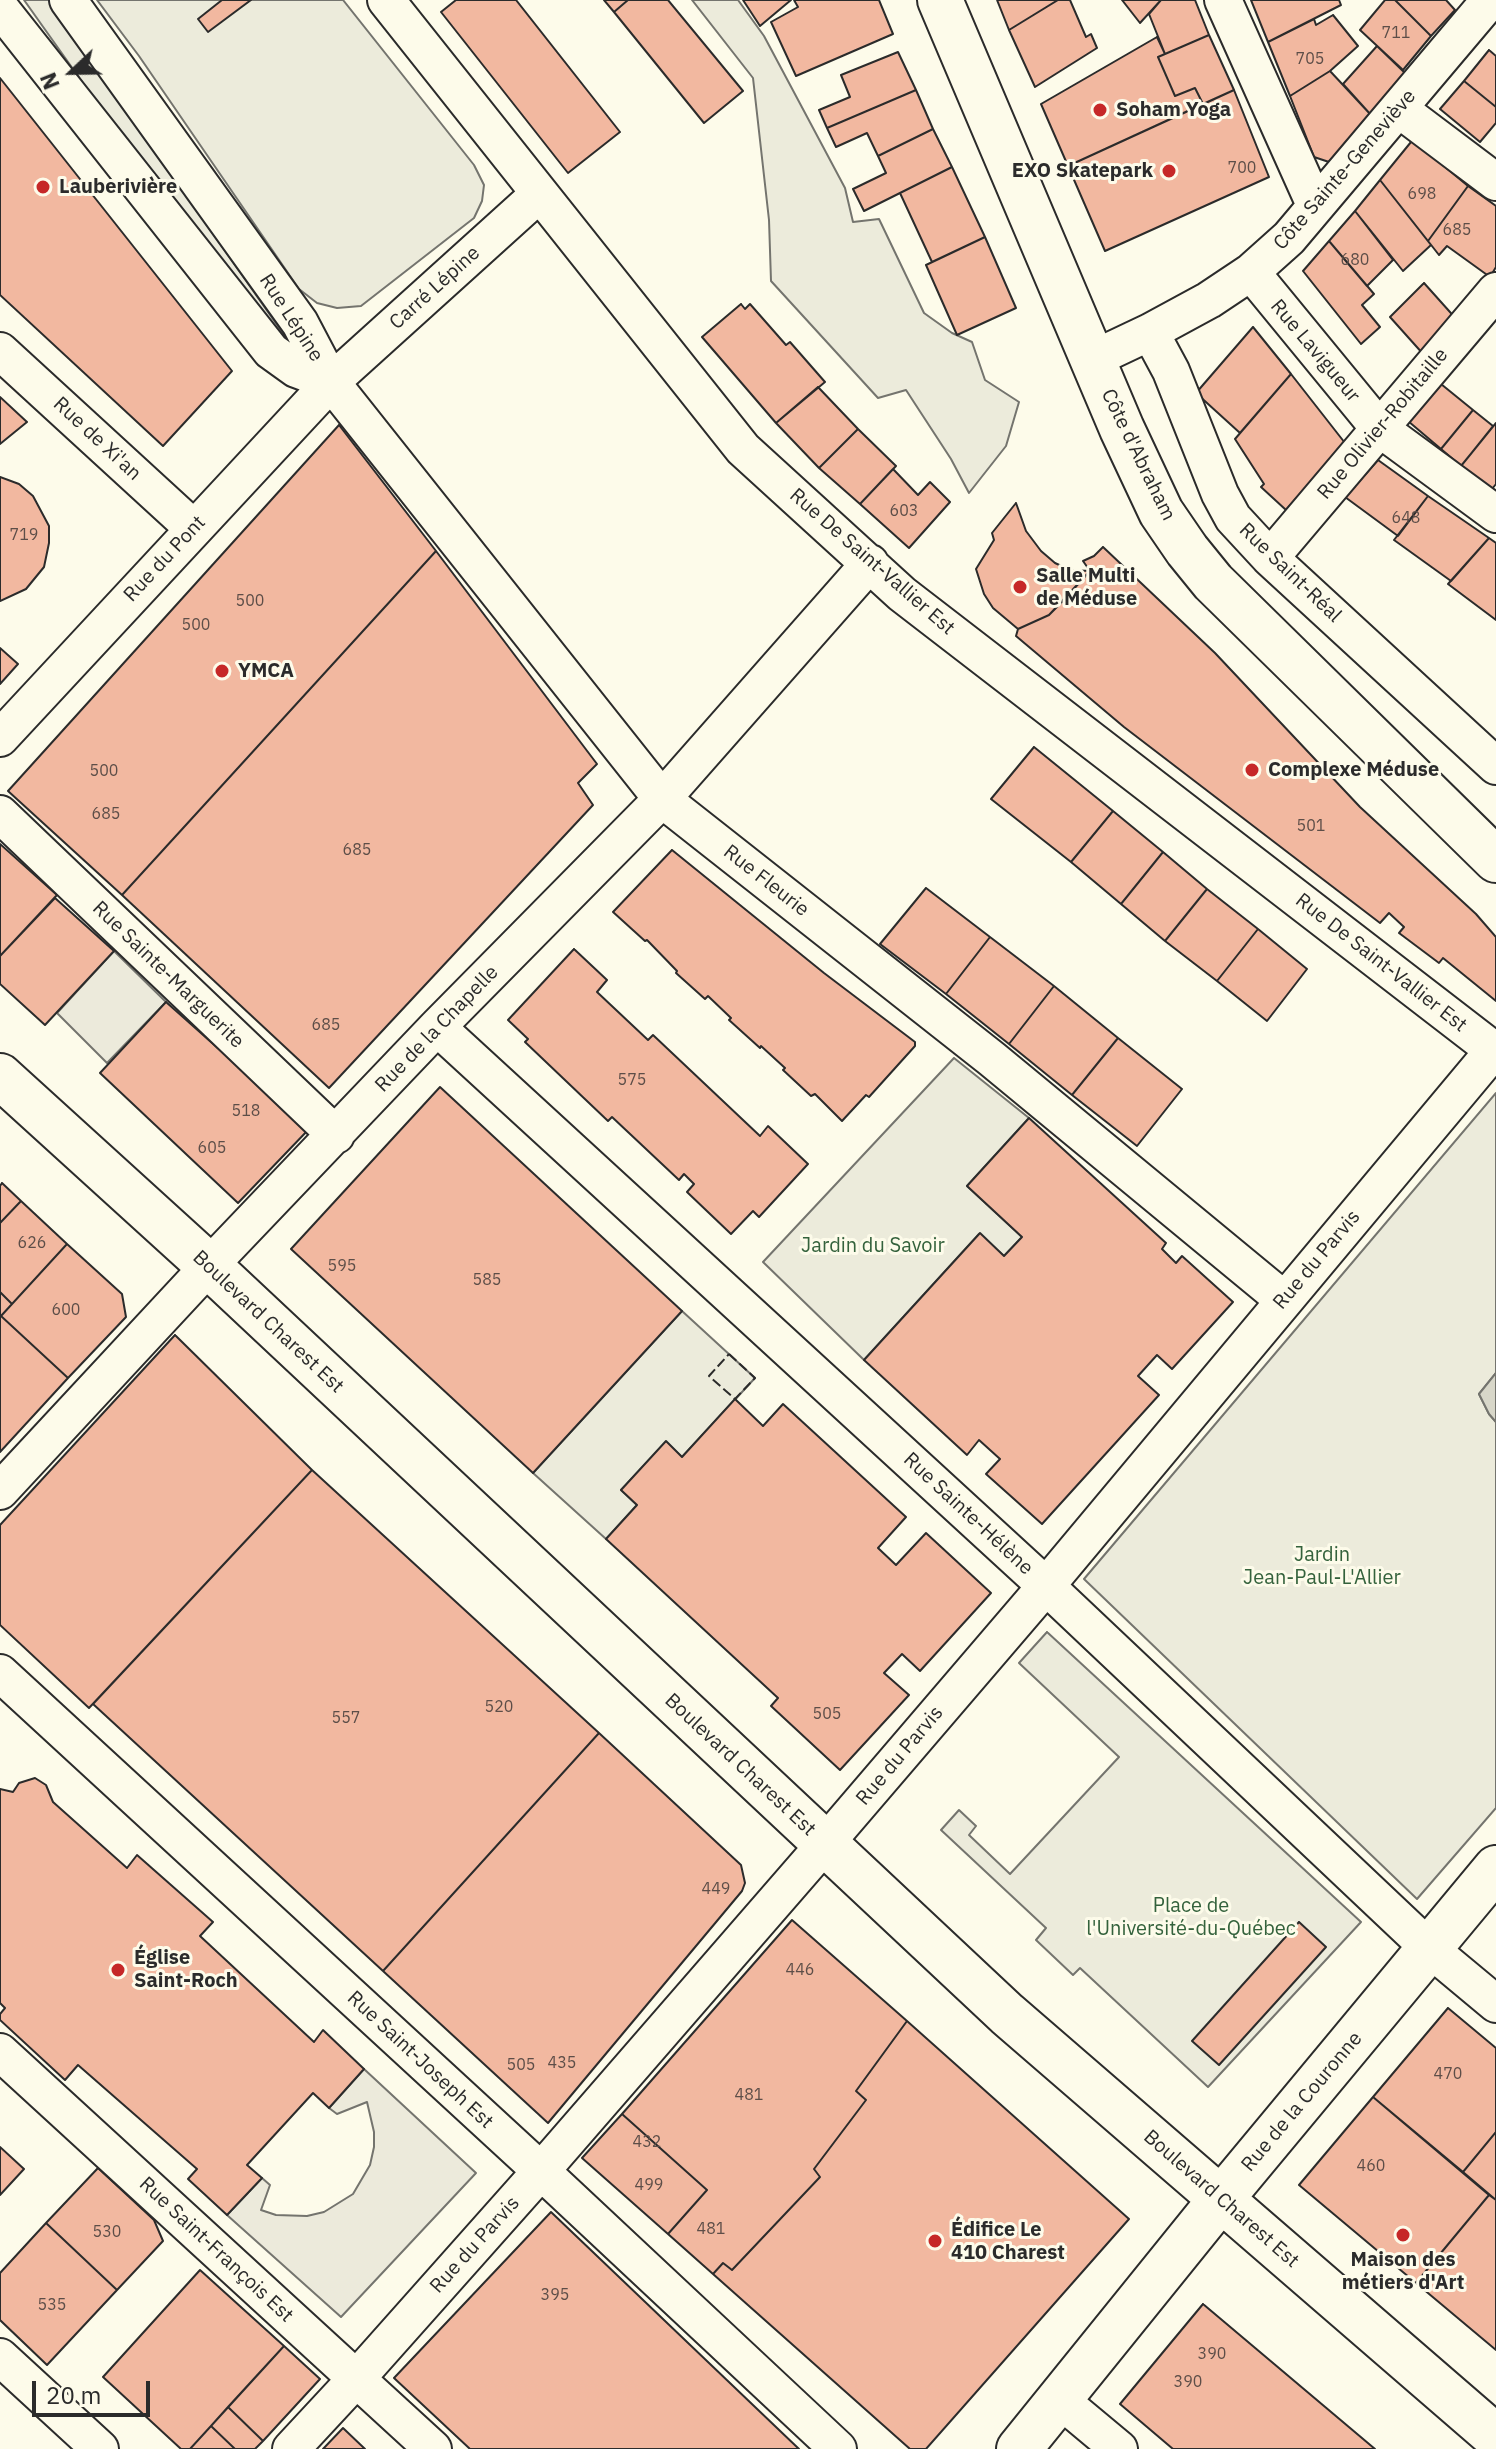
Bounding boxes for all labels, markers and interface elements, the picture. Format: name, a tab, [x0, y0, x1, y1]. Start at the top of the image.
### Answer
house number: 711	[1382, 23, 1410, 43]
north arrow	[32, 32, 112, 112]
house number: 705	[1296, 49, 1324, 69]
text: N	[33, 68, 66, 94]
street label: Côte Sainte-Geneviève	[1269, 85, 1421, 255]
place label: Soham Yoga	[1116, 98, 1231, 122]
marker: Soham Yoga	[1091, 101, 1109, 119]
house number: 700	[1228, 158, 1256, 178]
place label: EXO Skatepark	[1012, 159, 1153, 183]
marker: EXO Skatepark	[1160, 162, 1178, 180]
place label: Lauberivière	[59, 175, 177, 199]
marker: Lauberivière	[34, 178, 52, 196]
house number: 698	[1408, 184, 1436, 204]
house number: 685	[1443, 220, 1471, 240]
street label: Carré Lépine	[385, 241, 485, 335]
house number: 680	[1341, 250, 1369, 270]
street label: Rue Lépine	[254, 270, 328, 366]
street label: Rue Lavigueur	[1265, 295, 1365, 407]
street label: Rue Olivier-Robitaille	[1313, 344, 1453, 504]
street label: Côte d'Abraham	[1096, 385, 1180, 525]
street label: Rue de Xi'an	[48, 392, 146, 486]
street label: Rue De Saint-Vallier Est	[784, 484, 960, 640]
house number: 603	[890, 501, 918, 521]
house number: 648	[1392, 508, 1420, 528]
street label: Rue du Pont	[119, 511, 211, 607]
street label: Rue Saint-Réal	[1234, 518, 1346, 628]
house number: 719	[10, 525, 38, 545]
place label: Salle Multi de Méduse	[1036, 564, 1137, 611]
marker: Salle Multi de Méduse	[1011, 578, 1029, 596]
house number: 500	[236, 591, 264, 611]
house number: 500	[182, 615, 210, 635]
place label: YMCA	[238, 659, 294, 683]
marker: YMCA	[213, 662, 231, 680]
place label: Complexe Méduse	[1268, 758, 1439, 782]
house number: 500	[90, 761, 118, 781]
marker: Complexe Méduse	[1243, 761, 1261, 779]
house number: 685	[92, 804, 120, 824]
house number: 501	[1297, 816, 1325, 836]
house number: 685	[343, 840, 371, 860]
street label: Rue Fleurie	[718, 840, 814, 922]
street label: Rue De Saint-Vallier Est	[1290, 889, 1472, 1037]
street label: Rue Sainte-Marguerite	[87, 896, 249, 1054]
street label: Rue de la Chapelle	[370, 961, 504, 1097]
house number: 685	[312, 1015, 340, 1035]
house number: 575	[618, 1070, 646, 1090]
house number: 518	[232, 1101, 260, 1121]
house number: 605	[198, 1138, 226, 1158]
street label: Rue du Parvis	[1269, 1205, 1365, 1315]
house number: 626	[18, 1233, 46, 1253]
park label: Jardin du Savoir	[801, 1234, 945, 1258]
street label: Boulevard Charest Est	[187, 1246, 349, 1398]
house number: 595	[328, 1256, 356, 1276]
house number: 585	[473, 1270, 501, 1290]
house number: 600	[52, 1300, 80, 1320]
street label: Rue Sainte-Hélène	[898, 1448, 1038, 1580]
park label: Jardin Jean-Paul-L'Allier	[1243, 1543, 1401, 1590]
street label: Boulevard Charest Est	[659, 1689, 821, 1841]
house number: 520	[485, 1697, 513, 1717]
street label: Rue du Parvis	[852, 1701, 948, 1811]
house number: 505	[813, 1704, 841, 1724]
house number: 557	[332, 1708, 360, 1728]
house number: 449	[702, 1879, 730, 1899]
park label: Place de l'Université-du-Québec	[1086, 1894, 1296, 1941]
place label: Église Saint-Roch	[134, 1946, 238, 1993]
house number: 446	[786, 1960, 814, 1980]
marker: Église Saint-Roch	[109, 1961, 127, 1979]
street label: Rue Saint-Joseph Est	[342, 1986, 498, 2134]
street label: Rue de la Couronne	[1237, 2027, 1367, 2177]
house number: 435	[548, 2053, 576, 2073]
house number: 505	[507, 2055, 535, 2075]
house number: 470	[1434, 2064, 1462, 2084]
house number: 481	[735, 2085, 763, 2105]
street label: Boulevard Charest Est	[1138, 2125, 1304, 2273]
house number: 432	[633, 2132, 661, 2152]
house number: 460	[1357, 2156, 1385, 2176]
street label: Rue Saint-François Est	[134, 2172, 298, 2328]
house number: 499	[635, 2175, 663, 2195]
street label: Rue du Parvis	[425, 2192, 525, 2298]
place label: Édifice Le 410 Charest	[951, 2218, 1065, 2265]
house number: 481	[697, 2219, 725, 2239]
house number: 530	[93, 2222, 121, 2242]
marker: Maison des métiers d'Art	[1394, 2226, 1412, 2244]
marker: Édifice Le 410 Charest	[926, 2232, 944, 2250]
place label: Maison des métiers d'Art	[1342, 2248, 1464, 2295]
house number: 395	[541, 2285, 569, 2305]
house number: 535	[38, 2295, 66, 2315]
house number: 390	[1198, 2344, 1226, 2364]
scale bar	[36, 2365, 154, 2415]
house number: 390	[1174, 2372, 1202, 2392]
text: 20 m	[46, 2379, 101, 2411]

